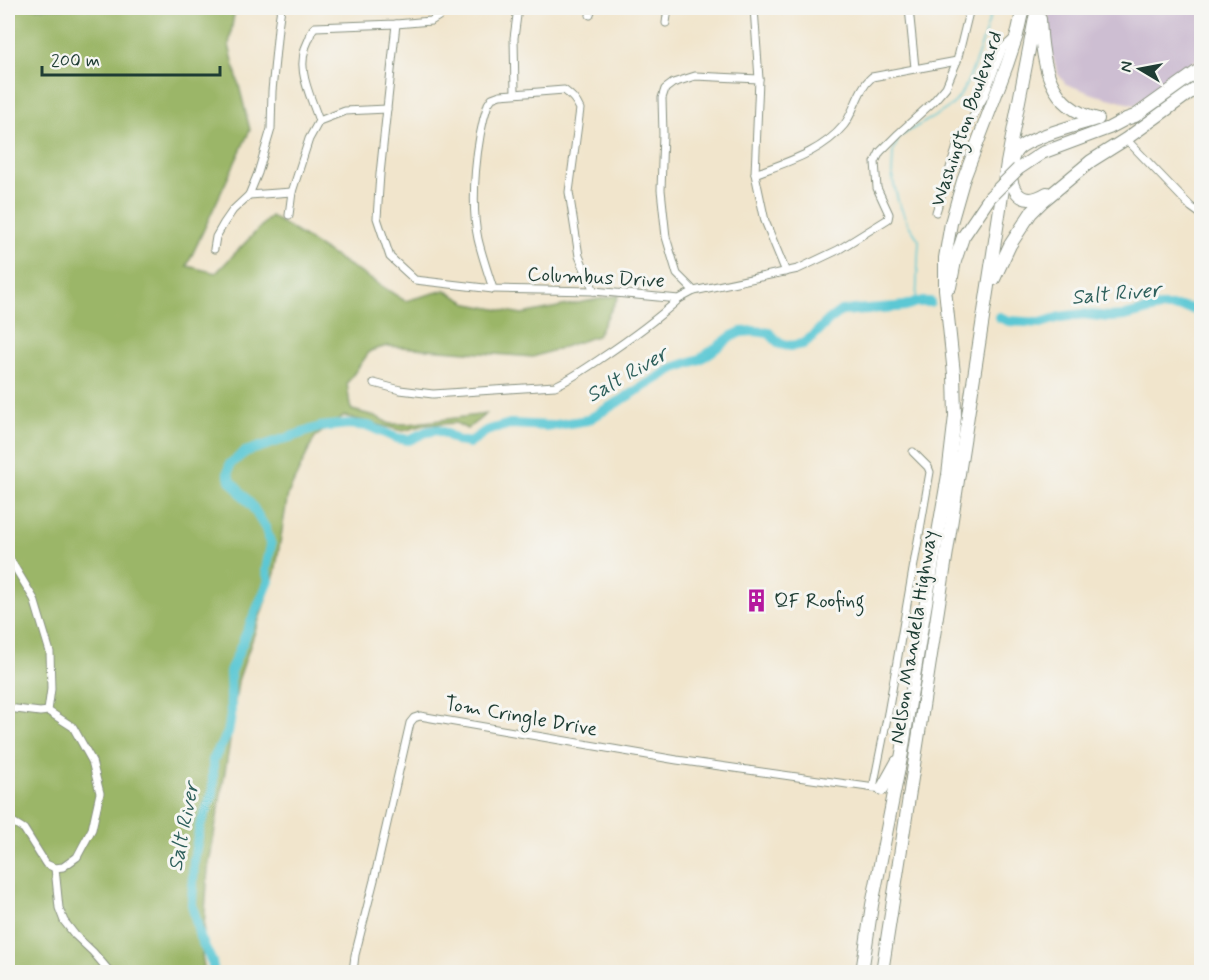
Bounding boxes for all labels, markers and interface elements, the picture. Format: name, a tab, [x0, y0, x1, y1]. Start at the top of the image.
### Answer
street label: Washington Boulevard	[924, 28, 1012, 211]
scale bar	[42, 39, 220, 77]
north arrow	[1110, 39, 1170, 99]
text: 200 m	[51, 49, 100, 73]
text: N	[1115, 60, 1138, 74]
street label: Columbus Drive	[527, 261, 665, 295]
water label: Salt River	[1070, 276, 1165, 312]
water label: Salt River	[581, 339, 676, 410]
street label: Nelson Mandela Highway	[884, 528, 944, 746]
building icon: QF Roofing	[743, 588, 769, 614]
place label: QF Roofing	[774, 588, 865, 617]
street label: Tom Cringle Drive	[442, 690, 600, 745]
water label: Salt River	[162, 777, 207, 874]

